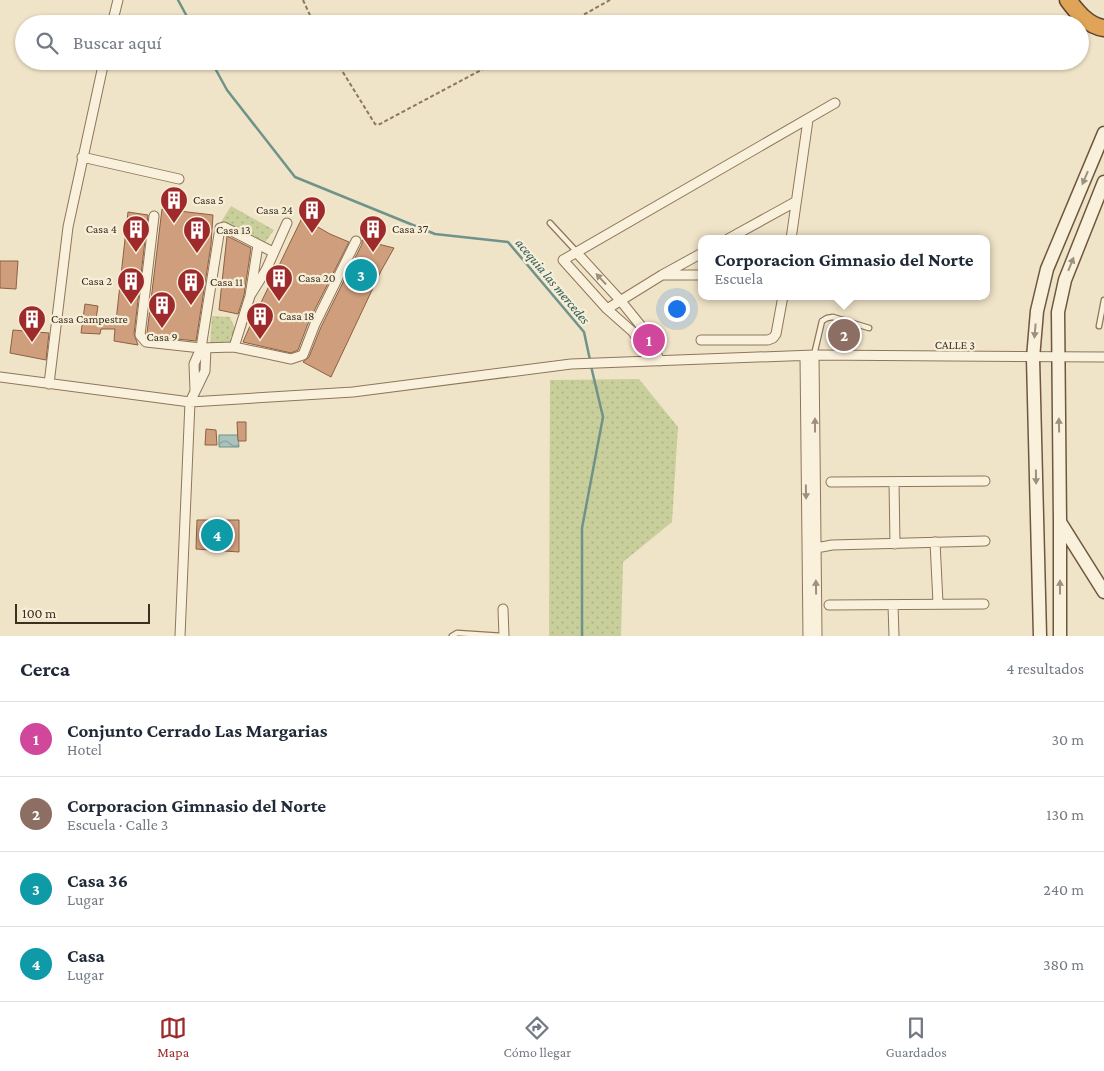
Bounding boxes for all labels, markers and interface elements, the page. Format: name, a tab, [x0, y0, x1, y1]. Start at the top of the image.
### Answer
search box	[15, 15, 1089, 70]
icon: search	[33, 29, 61, 57]
text: Buscar aquí	[73, 32, 162, 53]
one-way arrow	[1081, 171, 1089, 185]
building icon: Casa 5	[159, 185, 189, 224]
place label: Casa 5	[193, 193, 224, 207]
building icon: Casa 24	[297, 195, 327, 234]
place label: Casa 24	[256, 203, 293, 217]
building icon: Casa 4	[121, 214, 151, 253]
building icon: Casa 37	[358, 214, 388, 253]
building icon: Casa 13	[182, 215, 212, 254]
place label: Casa 4	[86, 222, 117, 236]
place label: Casa 37	[392, 222, 429, 236]
place label: Casa 13	[216, 223, 251, 237]
water label: acequia las mercedes	[513, 235, 594, 328]
popup	[698, 235, 990, 300]
text: Corporacion Gimnasio del Norte	[714, 249, 974, 270]
pin: 3	[345, 256, 377, 294]
one-way arrow	[1068, 257, 1076, 271]
building icon: Casa 20	[264, 263, 294, 302]
building icon: Casa 2	[116, 266, 146, 305]
building icon: Casa 11	[176, 267, 206, 306]
text: Escuela	[714, 270, 763, 287]
place label: Casa 20	[298, 271, 336, 285]
place label: Casa 2	[81, 274, 112, 288]
one-way arrow	[595, 274, 607, 286]
place label: Casa 11	[210, 275, 243, 289]
building icon: Casa 9	[147, 290, 177, 329]
your location	[664, 296, 690, 322]
building icon: Casa 18	[245, 301, 275, 340]
building icon: Casa Campestre	[17, 304, 47, 343]
place label: Casa 18	[279, 309, 315, 323]
place label: Casa Campestre	[51, 312, 128, 326]
pin: 2	[828, 316, 860, 354]
pin: 1	[633, 321, 665, 359]
one-way arrow	[1031, 324, 1039, 340]
place label: Casa 9	[146, 330, 178, 344]
street label: CALLE 3	[935, 338, 976, 352]
one-way arrow	[811, 417, 819, 433]
one-way arrow	[1055, 417, 1063, 433]
one-way arrow	[1032, 469, 1040, 485]
one-way arrow	[802, 484, 810, 500]
pin: 4	[201, 516, 233, 554]
one-way arrow	[812, 579, 820, 595]
one-way arrow	[1056, 579, 1064, 595]
scale bar	[15, 601, 150, 624]
text: 100 m	[22, 605, 56, 621]
text: Cerca	[20, 657, 70, 681]
text: 4 resultados	[1006, 660, 1084, 677]
text: Conjunto Cerrado Las Margarias	[67, 720, 328, 741]
text: 1	[33, 731, 39, 748]
text: 30 m	[1052, 731, 1084, 748]
text: Hotel	[67, 741, 102, 758]
text: Corporacion Gimnasio del Norte	[67, 795, 326, 816]
text: 2	[32, 806, 40, 823]
text: 130 m	[1046, 806, 1084, 823]
text: Escuela · Calle 3	[67, 816, 168, 833]
text: Casa 36	[67, 870, 128, 891]
text: 3	[32, 881, 40, 898]
text: 240 m	[1043, 881, 1084, 898]
text: Lugar	[67, 891, 104, 908]
text: Casa	[67, 945, 105, 966]
text: 4	[32, 956, 40, 973]
text: 380 m	[1043, 956, 1084, 973]
text: Lugar	[67, 966, 104, 983]
tab: Mapa	[157, 1014, 189, 1060]
tab: Cómo llegar	[504, 1014, 571, 1060]
tab: Guardados	[886, 1014, 947, 1060]

